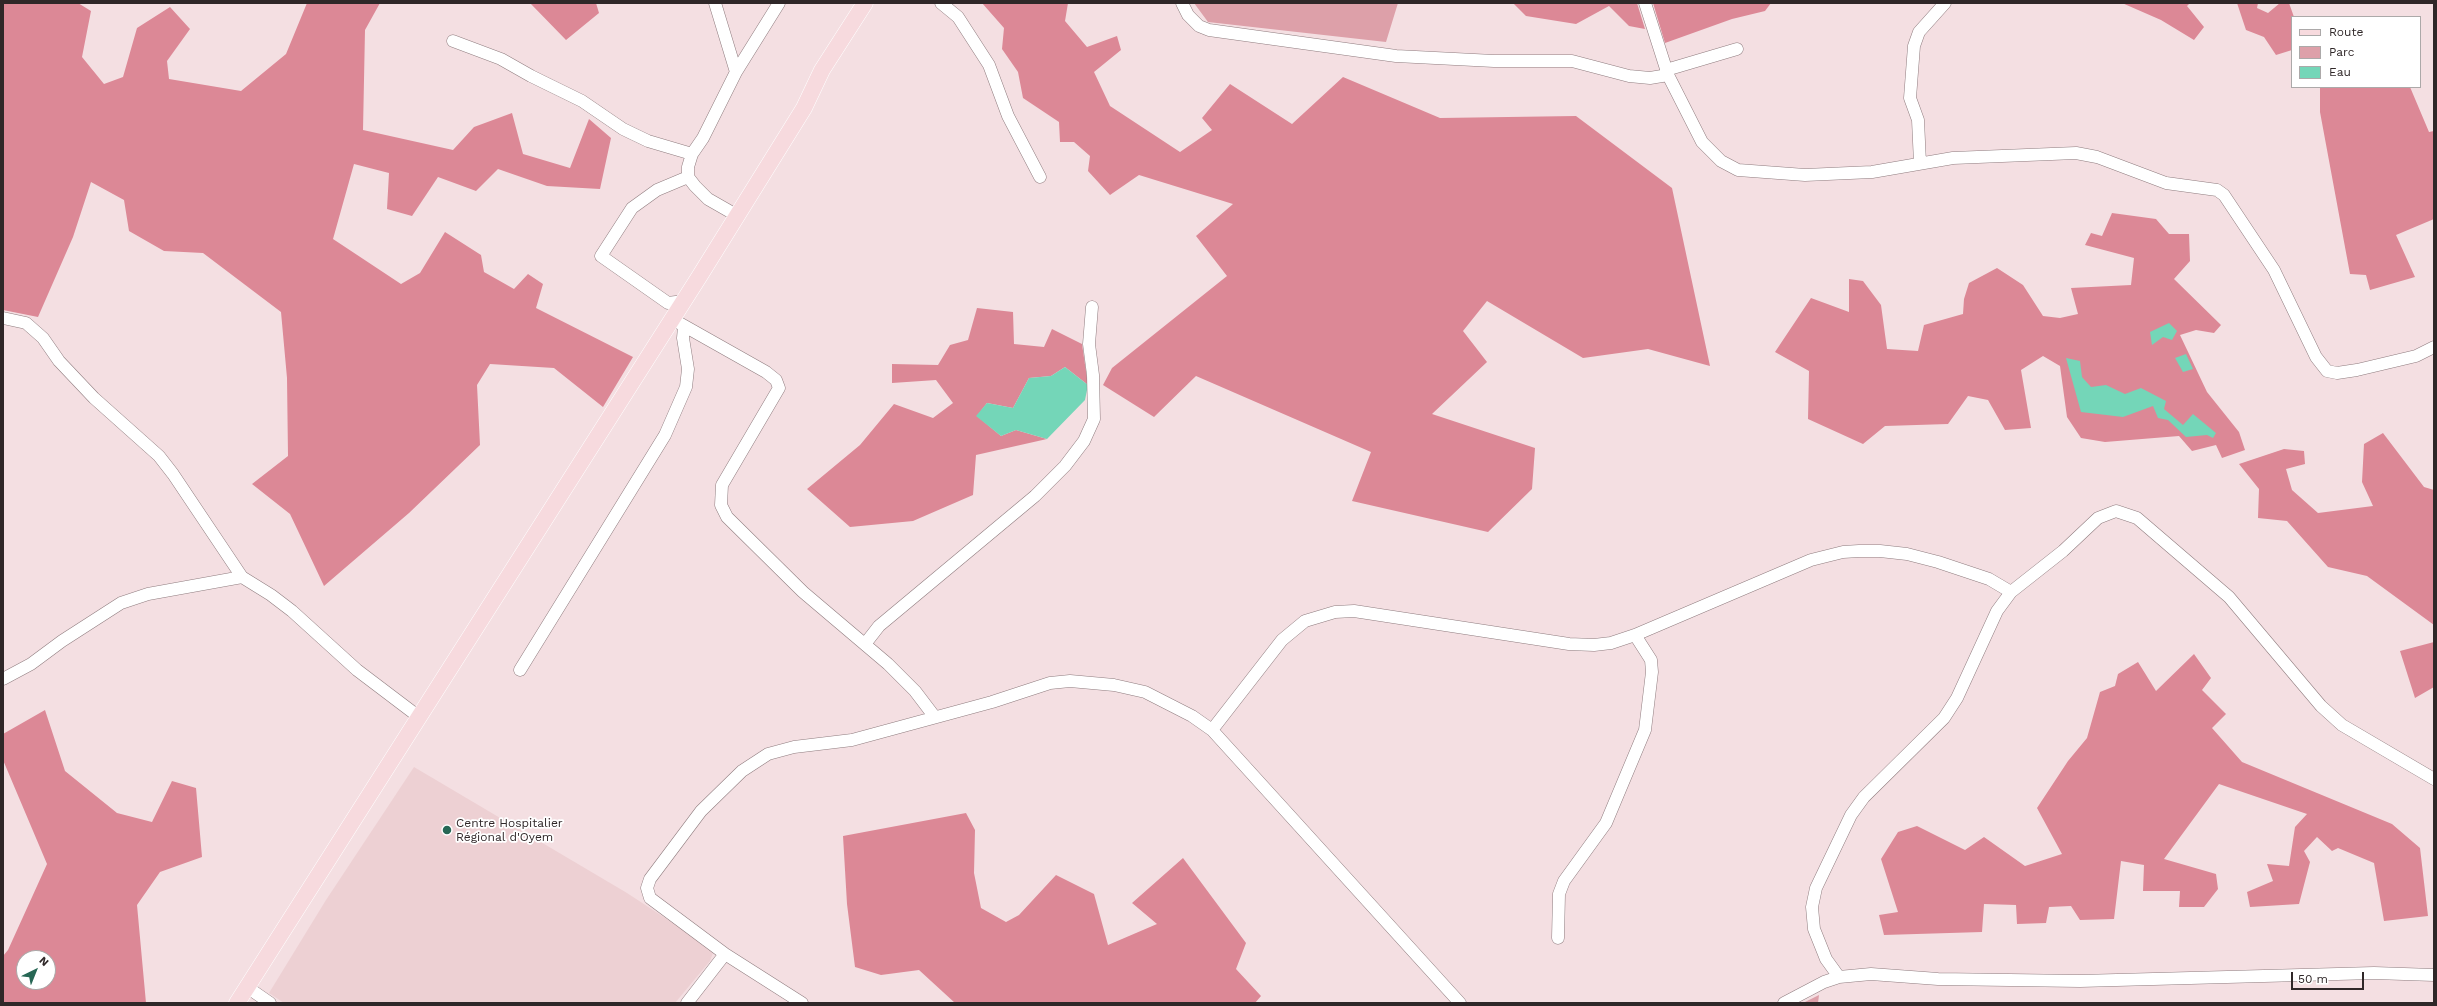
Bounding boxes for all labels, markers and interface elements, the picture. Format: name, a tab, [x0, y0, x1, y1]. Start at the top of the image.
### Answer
legend	[2291, 16, 2421, 88]
text: Route	[2329, 25, 2363, 39]
text: Parc	[2329, 45, 2355, 59]
text: Eau	[2329, 65, 2351, 79]
place label: Centre Hospitalier Régional d'Oyem	[456, 816, 563, 844]
marker: Centre Hospitalier Régional d'Oyem	[441, 824, 453, 836]
north arrow	[16, 950, 56, 990]
text: N	[36, 954, 51, 969]
scale bar	[2293, 964, 2366, 990]
text: 50 m	[2298, 972, 2328, 986]

